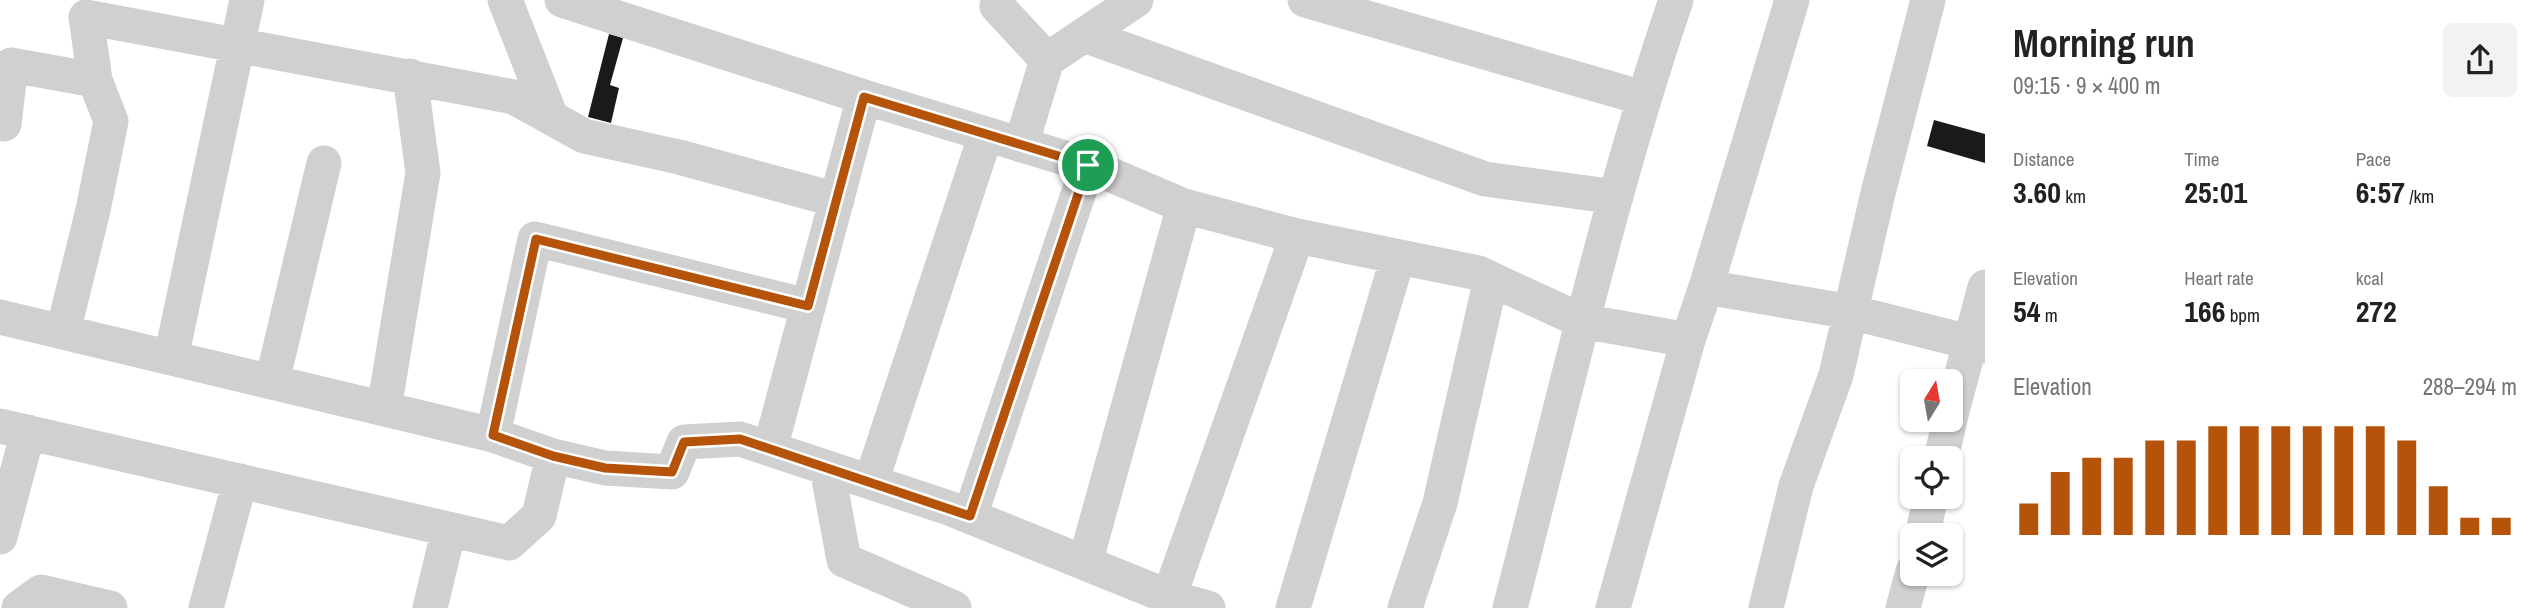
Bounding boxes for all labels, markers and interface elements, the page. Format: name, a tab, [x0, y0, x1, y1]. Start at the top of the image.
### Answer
text: Morning run	[2013, 18, 2195, 69]
button: share	[2443, 23, 2517, 97]
text: 09:15 · 9 × 400 m	[2013, 70, 2160, 101]
pin	[1058, 135, 1118, 195]
icon: arrive	[1069, 146, 1107, 184]
text: Distance	[2013, 146, 2074, 172]
text: Time	[2184, 146, 2219, 172]
text: Pace	[2356, 146, 2391, 172]
text: 3.60	[2013, 172, 2061, 212]
text: 25:01	[2184, 172, 2247, 212]
text: 6:57	[2356, 172, 2405, 212]
text: km	[2061, 183, 2086, 209]
text: /km	[2405, 183, 2434, 209]
text: Elevation	[2013, 265, 2078, 291]
text: Heart rate	[2184, 265, 2254, 291]
text: kcal	[2356, 265, 2383, 291]
text: 54	[2013, 291, 2040, 331]
text: 166	[2184, 291, 2225, 331]
text: 272	[2356, 291, 2397, 331]
text: m	[2040, 302, 2058, 328]
text: bpm	[2225, 302, 2260, 328]
north arrow	[1900, 369, 1964, 432]
map controls	[1900, 369, 1963, 586]
text: Elevation	[2013, 371, 2092, 402]
text: 288–294 m	[2423, 371, 2517, 402]
button: locate	[1900, 446, 1963, 509]
button: layers	[1900, 523, 1963, 586]

